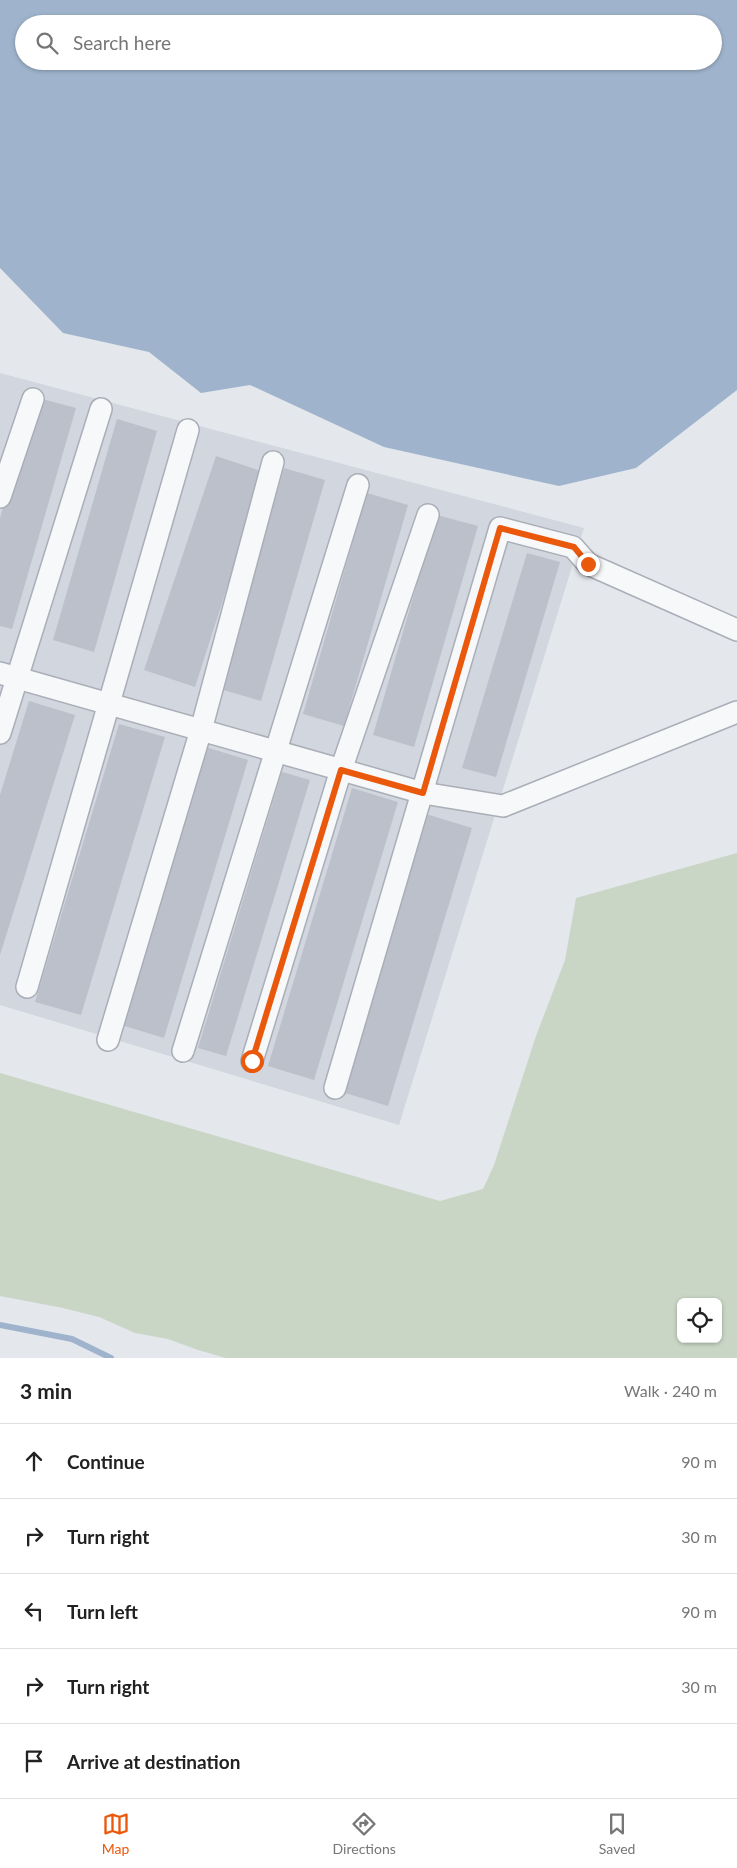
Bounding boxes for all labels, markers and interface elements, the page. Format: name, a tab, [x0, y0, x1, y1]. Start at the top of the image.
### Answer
search box	[15, 15, 722, 70]
icon: search	[33, 29, 61, 57]
text: Search here	[73, 31, 171, 54]
route end	[577, 553, 600, 576]
route start	[241, 1050, 264, 1073]
map controls	[677, 1298, 722, 1343]
button: locate	[677, 1298, 722, 1343]
text: 3 min	[20, 1378, 72, 1403]
text: Walk · 240 m	[624, 1381, 717, 1400]
icon: ahead	[20, 1447, 48, 1475]
text: Continue	[67, 1450, 145, 1473]
text: 90 m	[681, 1452, 717, 1471]
icon: right	[20, 1522, 48, 1550]
text: Turn right	[67, 1525, 149, 1548]
text: 30 m	[681, 1527, 717, 1546]
icon: left	[20, 1597, 48, 1625]
text: Turn left	[67, 1600, 138, 1623]
text: 90 m	[681, 1602, 717, 1621]
icon: right	[20, 1672, 48, 1700]
text: Turn right	[67, 1675, 149, 1698]
text: 30 m	[681, 1677, 717, 1696]
icon: arrive	[20, 1747, 48, 1775]
text: Arrive at destination	[67, 1750, 240, 1773]
tab: Map	[102, 1810, 130, 1857]
tab: Directions	[333, 1810, 396, 1857]
tab: Saved	[599, 1810, 635, 1857]

